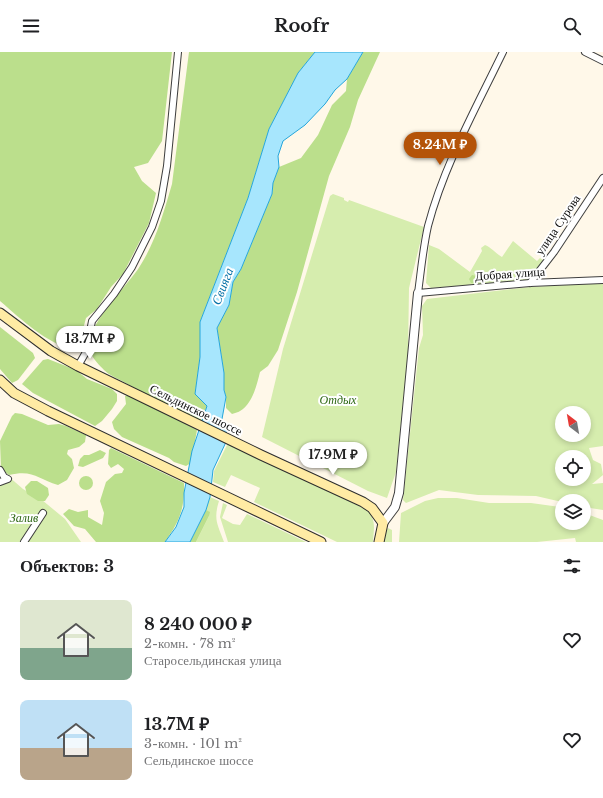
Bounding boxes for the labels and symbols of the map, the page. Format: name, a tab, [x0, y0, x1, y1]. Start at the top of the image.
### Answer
pin: 8.24M ₽	[403, 132, 477, 166]
street label: улица Сурова	[532, 191, 584, 258]
street label: Добрая улица	[474, 264, 546, 283]
water label: Свияга	[208, 265, 237, 307]
pin: 13.7M ₽	[53, 326, 127, 360]
street label: Сельдинское шоссе	[148, 381, 245, 438]
park label: Отдых	[320, 392, 357, 407]
north arrow	[555, 406, 591, 442]
pin: 17.9M ₽	[296, 442, 370, 476]
park label: Залив	[10, 510, 38, 525]

